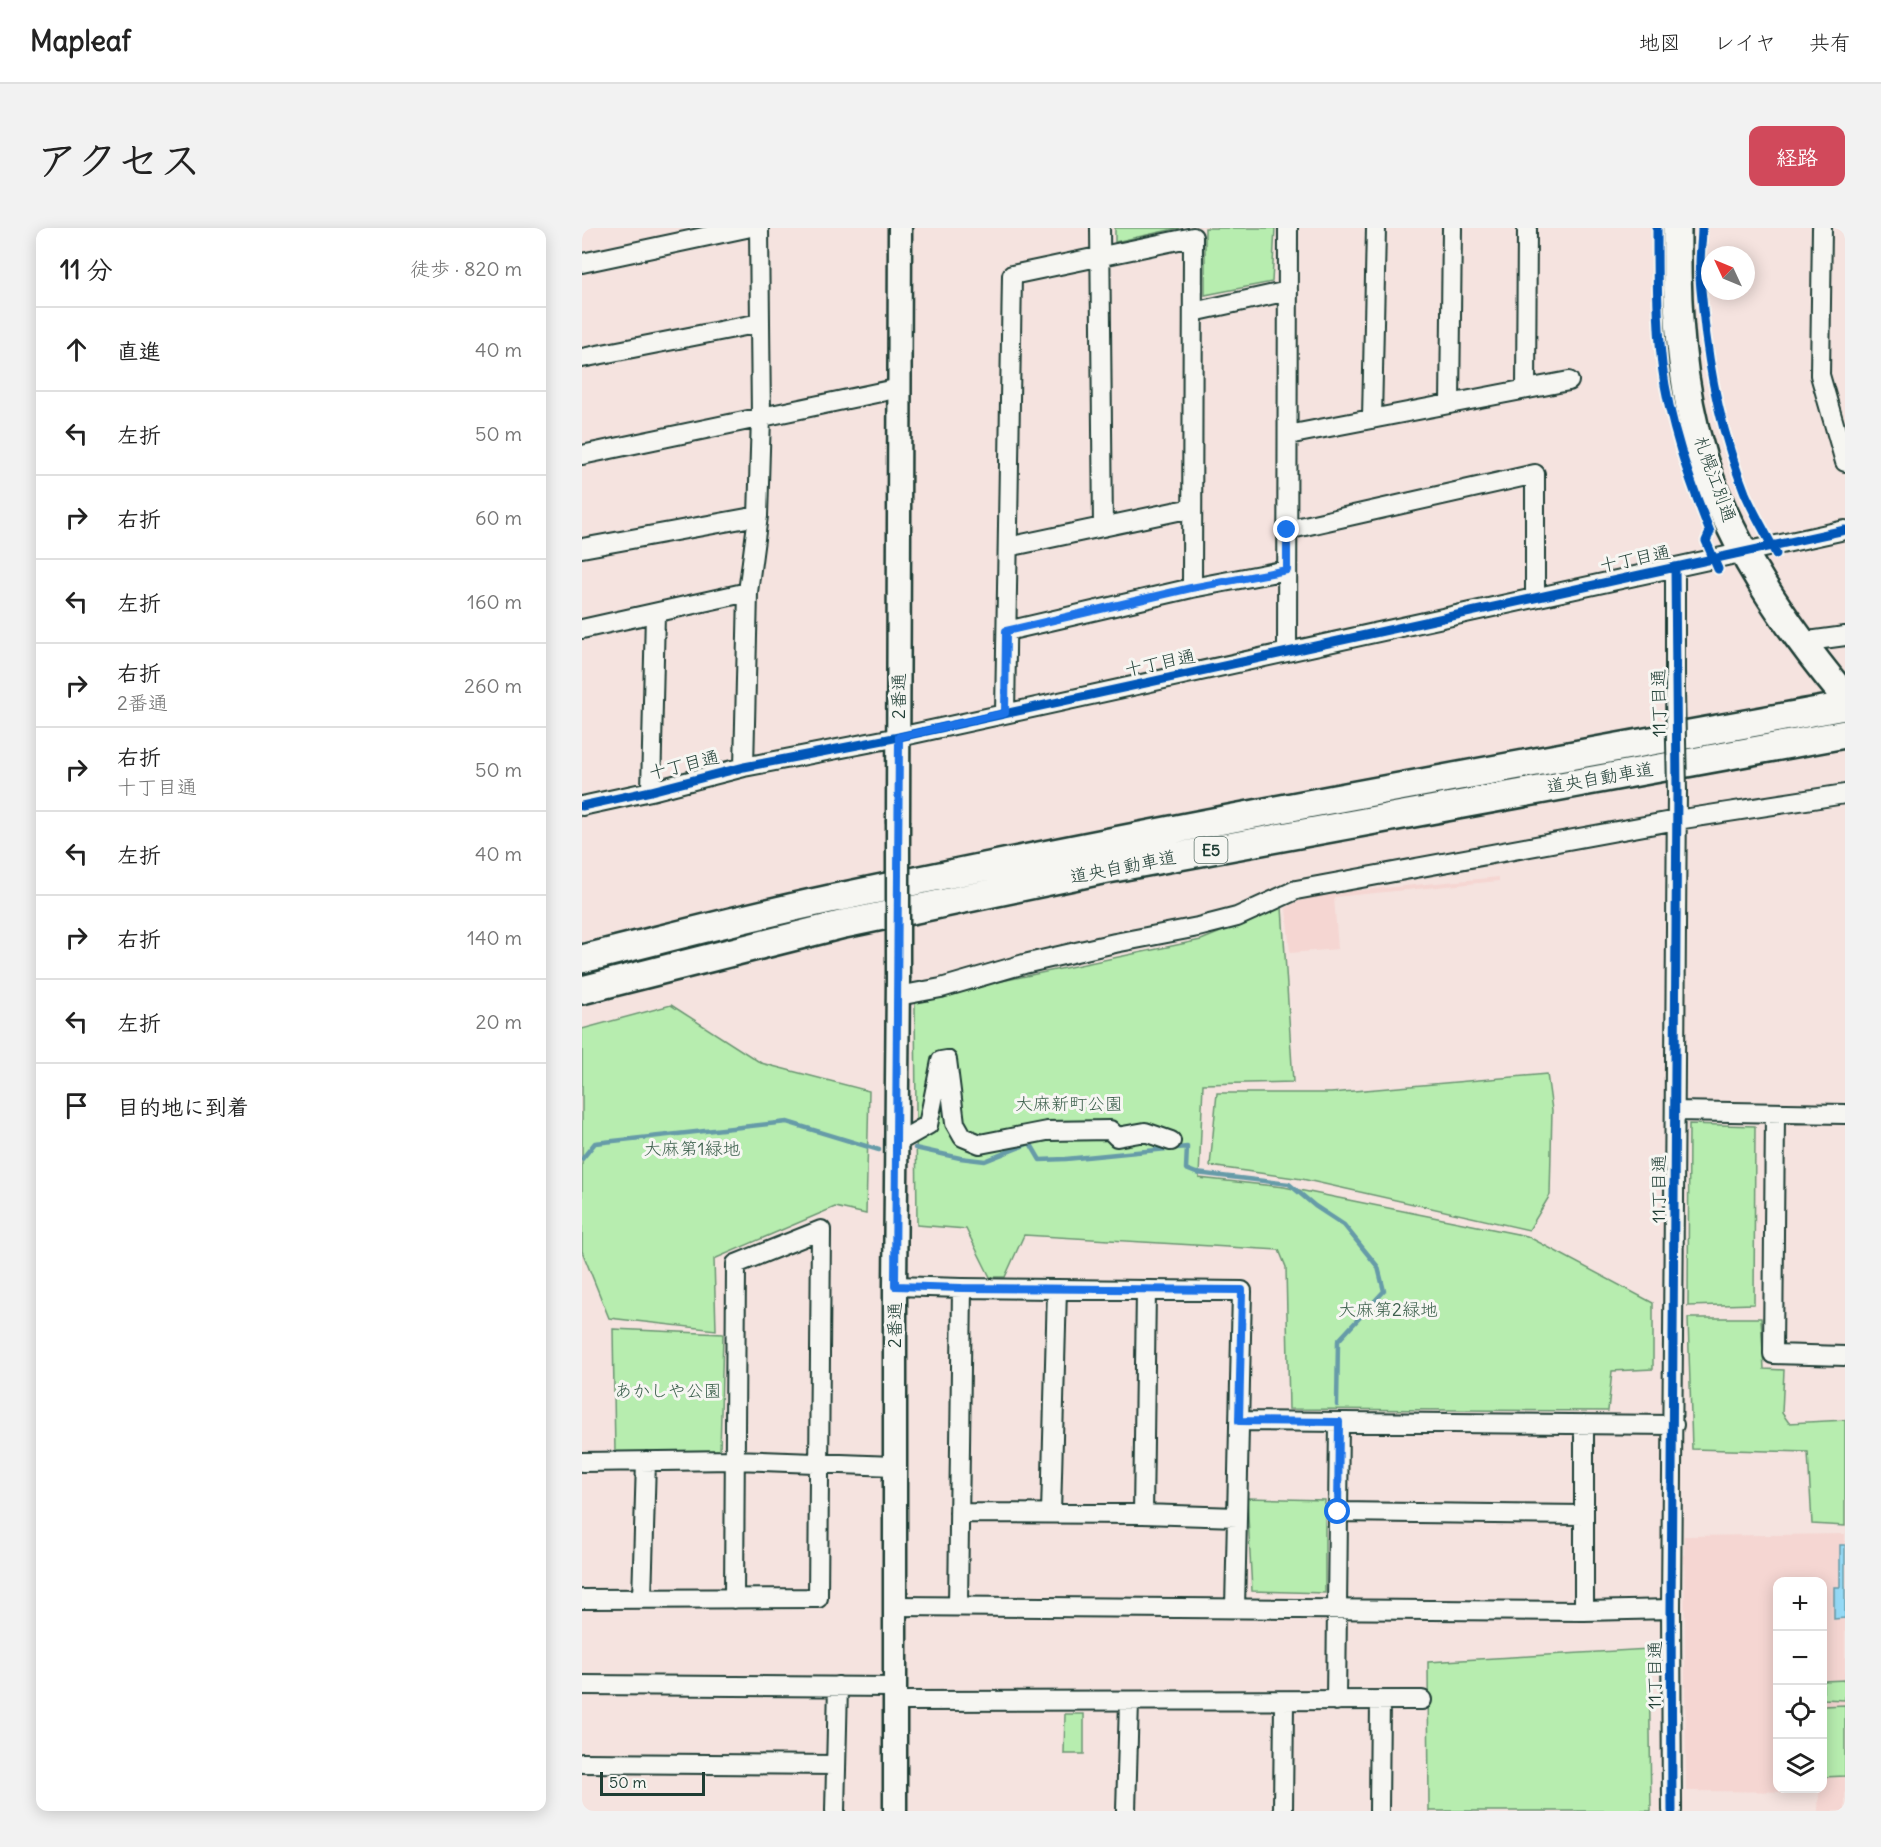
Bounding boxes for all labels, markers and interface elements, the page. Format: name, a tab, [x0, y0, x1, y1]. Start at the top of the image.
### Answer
text: Mapleaf	[30, 23, 131, 59]
text: 地図	[1639, 29, 1681, 56]
text: レイヤ	[1714, 29, 1776, 56]
text: 共有	[1809, 29, 1851, 56]
button: 経路	[1749, 126, 1845, 186]
text: アクセス	[36, 134, 201, 186]
north arrow	[1701, 246, 1755, 300]
text: 11 分	[60, 253, 113, 286]
text: 徒歩 · 820 m	[410, 256, 522, 281]
icon: ahead	[60, 333, 93, 366]
text: 直進	[117, 337, 161, 365]
text: 40 m	[475, 337, 522, 362]
icon: left	[60, 417, 93, 450]
text: 左折	[117, 421, 161, 449]
text: 50 m	[475, 421, 522, 446]
street label: 札幌江別通	[1689, 433, 1742, 525]
icon: right	[60, 501, 93, 534]
text: 右折	[117, 505, 161, 533]
text: 60 m	[475, 505, 522, 530]
route end	[1273, 516, 1299, 542]
street label: 十丁目通	[1597, 540, 1673, 577]
icon: left	[60, 585, 93, 618]
text: 左折	[117, 589, 161, 617]
text: 160 m	[467, 589, 522, 614]
street label: 十丁目通	[1122, 644, 1198, 681]
text: 右折	[117, 659, 161, 687]
icon: right	[60, 669, 93, 702]
street label: 11丁目通	[1646, 669, 1671, 737]
text: 260 m	[464, 673, 522, 698]
street label: 2番通	[887, 673, 910, 719]
text: 2番通	[117, 690, 168, 715]
text: 右折	[117, 743, 161, 771]
street label: 十丁目通	[646, 745, 722, 784]
icon: right	[60, 753, 93, 786]
text: 50 m	[475, 757, 522, 782]
street label: 道央自動車道	[1545, 757, 1655, 798]
text: 十丁目通	[117, 774, 197, 799]
icon: left	[60, 837, 93, 870]
road number: E5	[1194, 837, 1228, 863]
text: 左折	[117, 841, 161, 869]
text: 40 m	[475, 841, 522, 866]
street label: 道央自動車道	[1068, 845, 1178, 888]
icon: right	[60, 921, 93, 954]
text: 右折	[117, 925, 161, 953]
text: 140 m	[467, 925, 522, 950]
icon: left	[60, 1005, 93, 1038]
text: 左折	[117, 1009, 161, 1037]
text: 20 m	[476, 1009, 522, 1034]
icon: arrive	[60, 1089, 93, 1122]
park label: 大麻新町公園	[1015, 1092, 1123, 1115]
text: 目的地に到着	[117, 1093, 249, 1121]
park label: 大麻第1緑地	[643, 1137, 741, 1160]
street label: 11丁目通	[1647, 1155, 1670, 1223]
park label: 大麻第2緑地	[1338, 1298, 1438, 1321]
street label: 2番通	[883, 1302, 906, 1348]
park label: あかしや公園	[614, 1379, 722, 1402]
route start	[1324, 1498, 1350, 1524]
map controls	[1773, 1577, 1827, 1793]
button: +	[1773, 1577, 1827, 1631]
button: −	[1773, 1631, 1827, 1685]
street label: 11丁目通	[1643, 1641, 1666, 1709]
button: locate	[1773, 1685, 1827, 1739]
button: layers	[1773, 1739, 1827, 1793]
scale bar	[600, 1769, 705, 1796]
text: 50 m	[609, 1772, 647, 1792]

